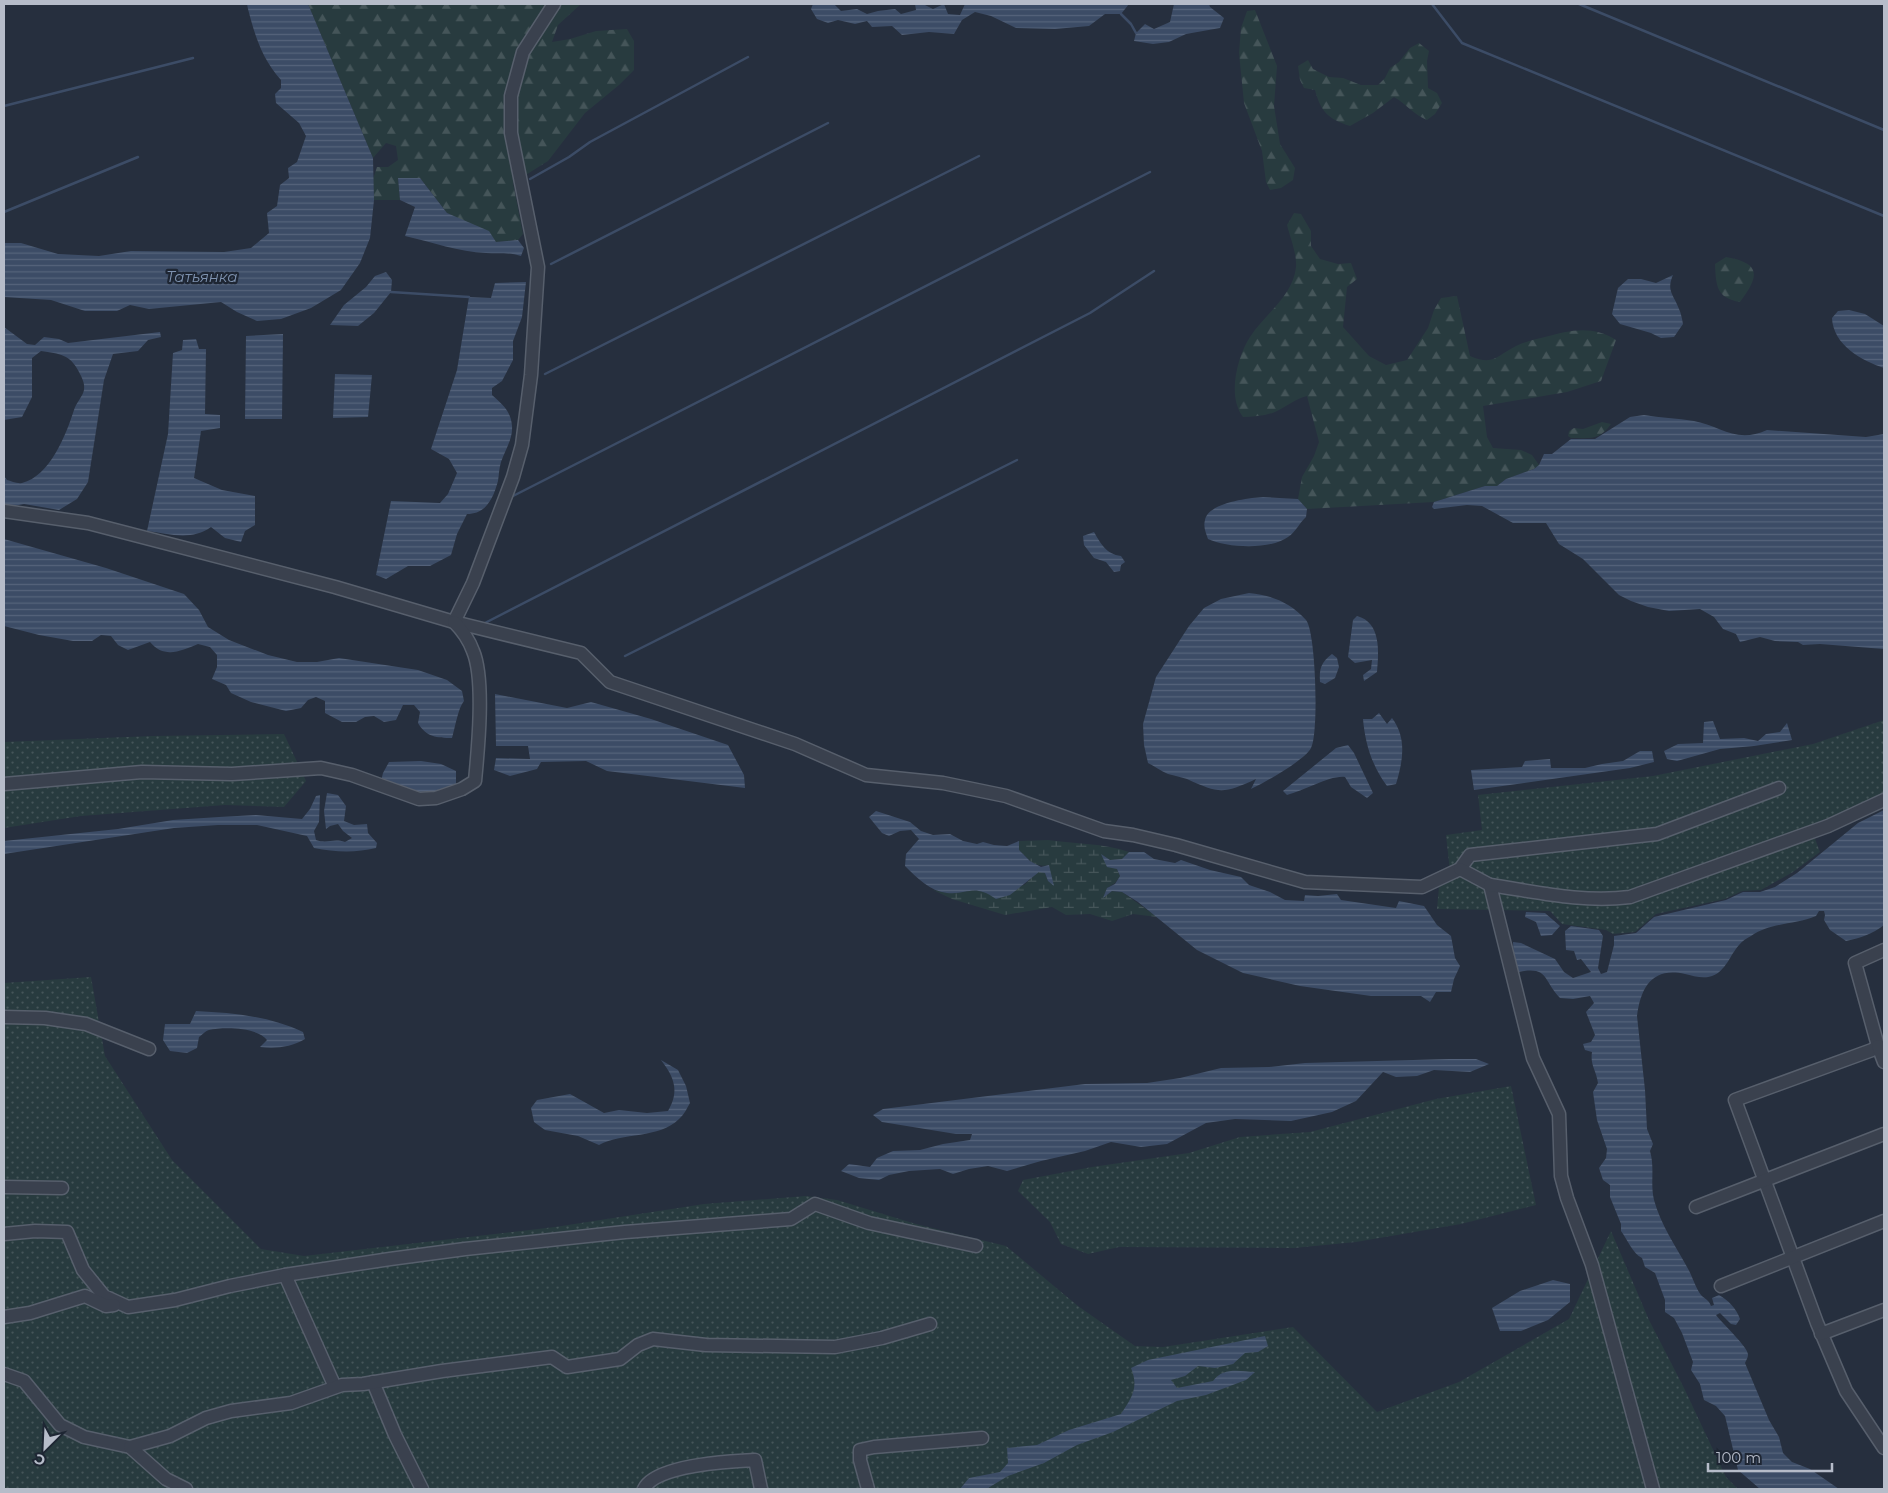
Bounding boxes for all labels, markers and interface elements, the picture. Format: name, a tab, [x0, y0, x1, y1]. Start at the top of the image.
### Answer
water label: Татьянка	[166, 267, 238, 286]
north arrow	[20, 1423, 70, 1473]
scale bar	[1708, 1440, 1832, 1472]
text: 100 m	[1716, 1448, 1761, 1467]
text: С	[31, 1450, 48, 1470]

